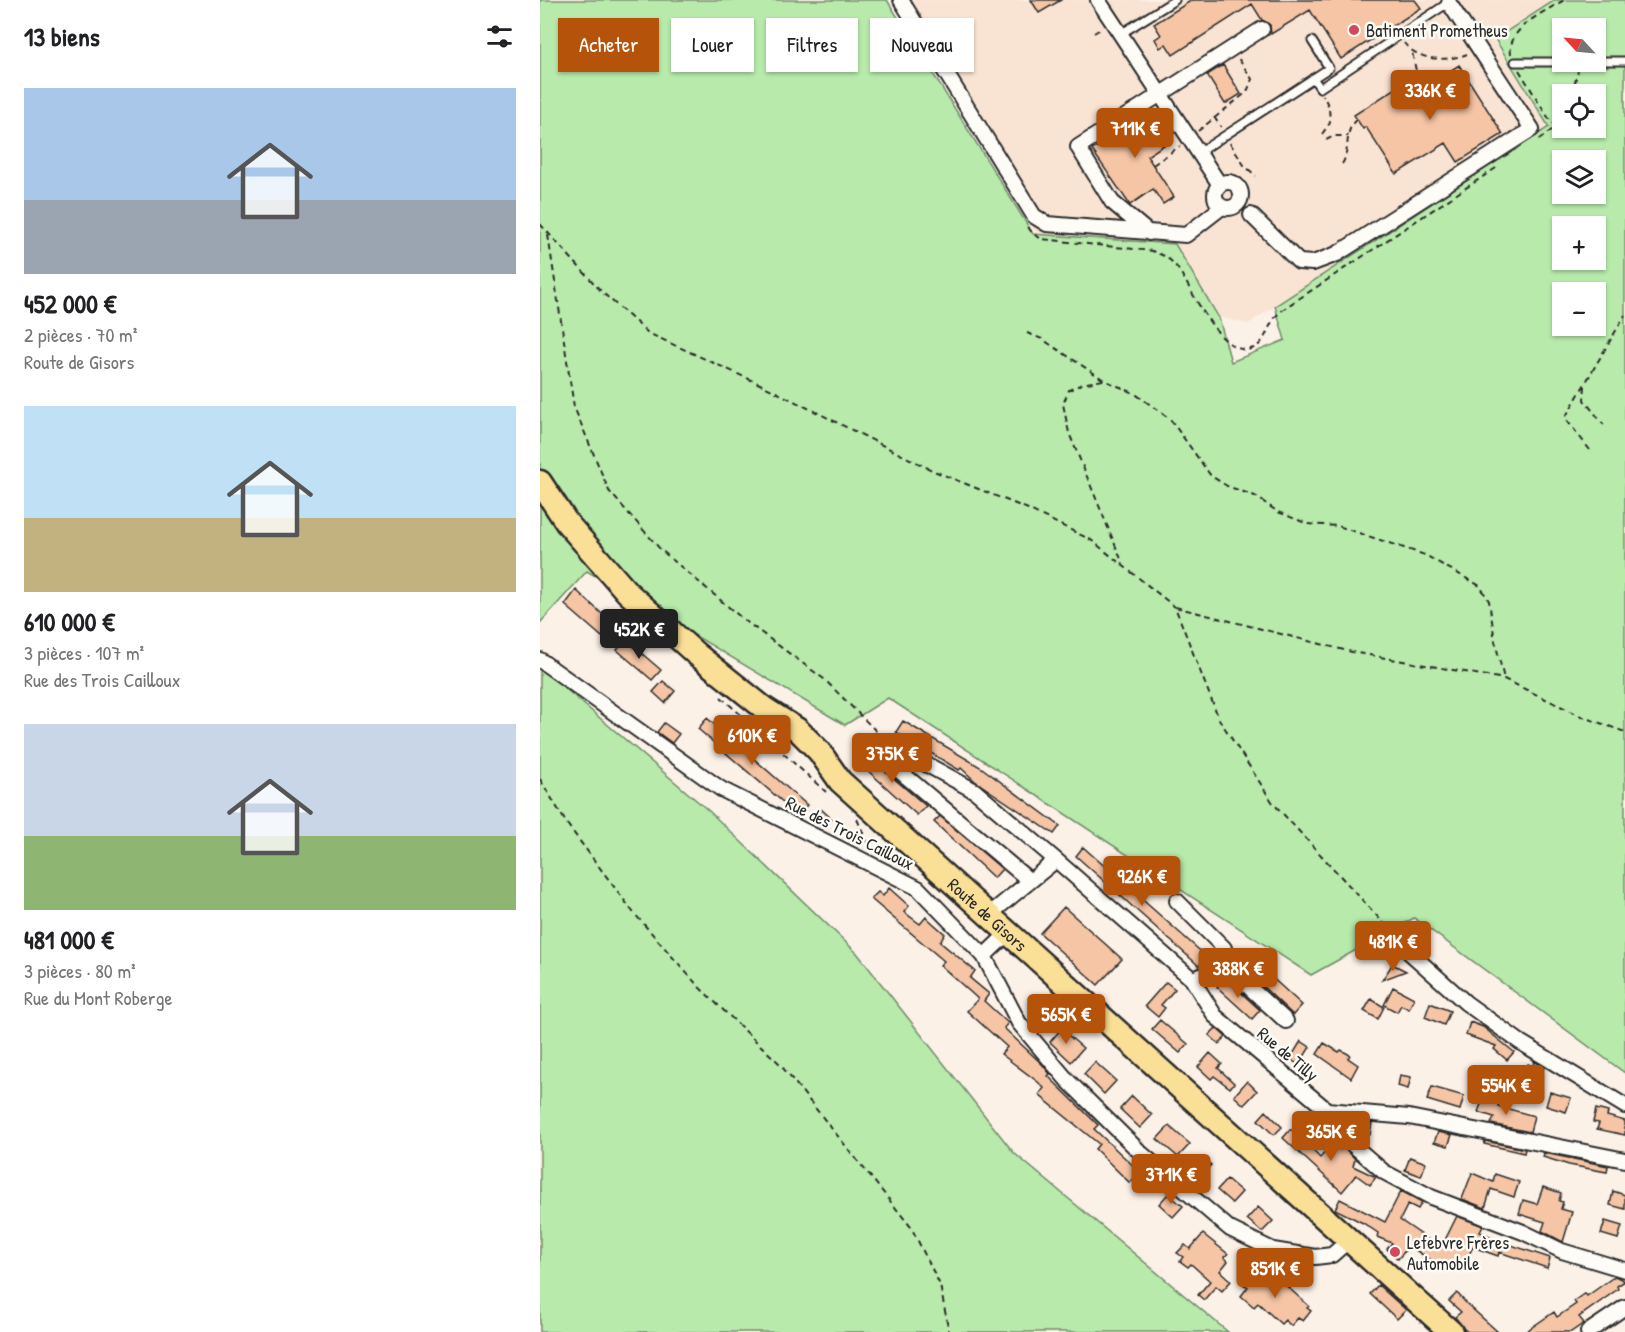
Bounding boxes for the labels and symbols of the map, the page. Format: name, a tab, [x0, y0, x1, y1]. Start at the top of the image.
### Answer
place label: Batiment Prometheus	[1366, 18, 1508, 43]
north arrow	[1552, 18, 1606, 72]
marker: Batiment Prometheus	[1347, 23, 1361, 37]
pin: 336K €	[1381, 70, 1479, 121]
pin: 711K €	[1086, 108, 1184, 159]
pin: 452K €	[590, 609, 688, 660]
pin: 610K €	[703, 715, 801, 766]
pin: 375K €	[843, 733, 941, 784]
street label: Rue des Trois Cailloux	[782, 790, 918, 876]
pin: 926K €	[1093, 856, 1191, 907]
street label: Route de Gisors	[943, 872, 1033, 957]
pin: 481K €	[1344, 921, 1442, 972]
pin: 388K €	[1189, 948, 1287, 999]
pin: 565K €	[1017, 994, 1115, 1045]
street label: Rue de Tilly	[1252, 1021, 1324, 1087]
pin: 554K €	[1457, 1065, 1555, 1116]
pin: 365K €	[1282, 1111, 1380, 1162]
pin: 371K €	[1122, 1154, 1220, 1205]
place label: Lefebvre Frères Automobile	[1407, 1230, 1509, 1276]
marker: Lefebvre Frères Automobile	[1388, 1245, 1402, 1259]
pin: 851K €	[1226, 1248, 1324, 1299]

